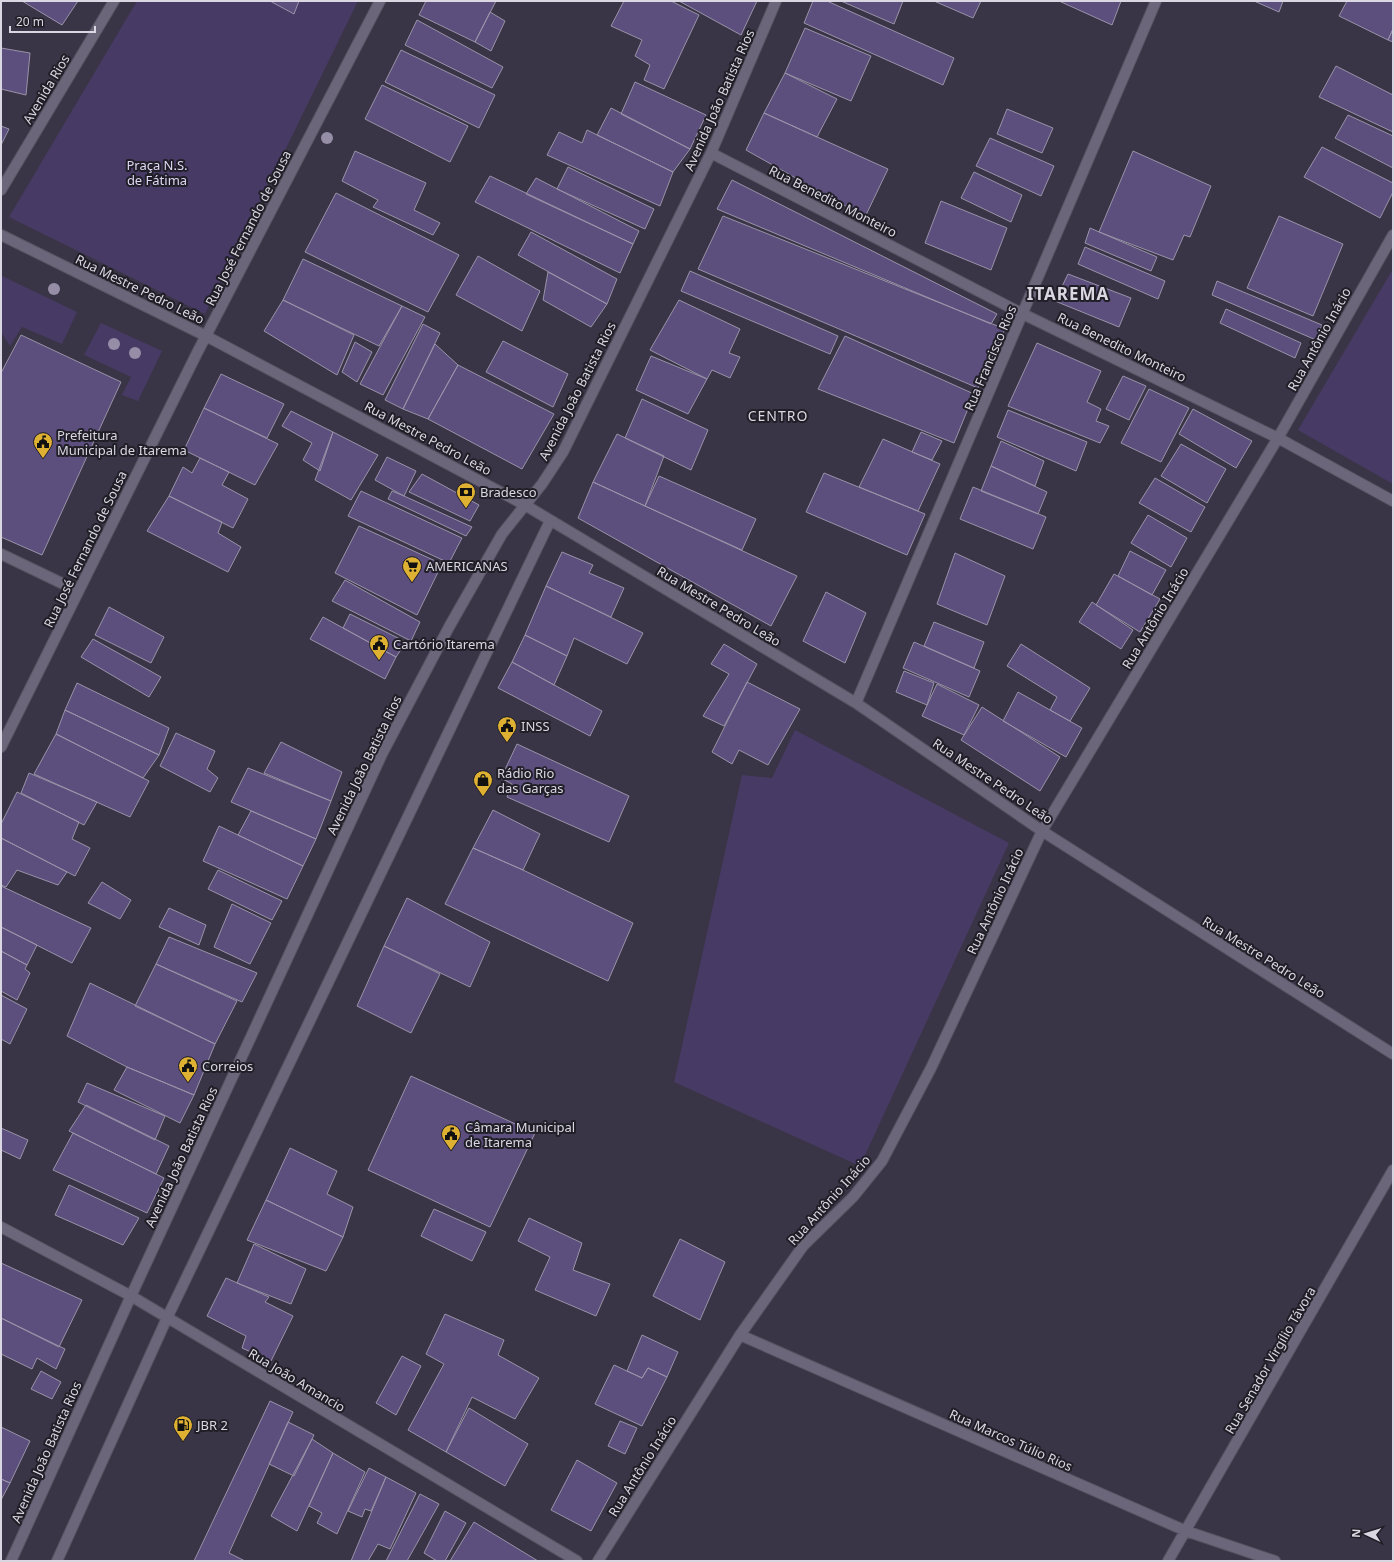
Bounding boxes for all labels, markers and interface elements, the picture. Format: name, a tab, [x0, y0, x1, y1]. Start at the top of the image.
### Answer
scale bar	[10, 8, 95, 34]
text: 20 m	[16, 13, 44, 30]
street label: Avenida João Batista Rios	[680, 26, 758, 174]
street label: Avenida Rios	[18, 51, 74, 127]
street label: Rua José Fernando de Sousa	[201, 147, 295, 309]
park label: Praça N.S. de Fátima	[126, 156, 188, 189]
street label: Rua Benedito Monteiro	[766, 161, 900, 241]
street label: Rua Mestre Pedro Leão	[72, 250, 208, 328]
district label: ITAREMA	[1027, 282, 1109, 305]
street label: Rua Antônio Inácio	[1283, 284, 1355, 394]
street label: Rua Francisco Rios	[960, 303, 1020, 413]
street label: Rua Benedito Monteiro	[1055, 308, 1190, 386]
street label: Avenida João Batista Rios	[534, 319, 620, 463]
street label: Rua Mestre Pedro Leão	[361, 397, 495, 479]
district label: CENTRO	[748, 406, 808, 425]
place label: Prefeitura Municipal de Itarema	[57, 426, 187, 459]
public building icon: Prefeitura Municipal de Itarema	[32, 431, 54, 459]
street label: Rua José Fernando de Sousa	[39, 468, 131, 630]
bank icon: Bradesco	[455, 481, 477, 509]
place label: Bradesco	[480, 483, 537, 501]
supermarket icon: AMERICANAS	[401, 555, 423, 583]
place label: AMERICANAS	[426, 557, 508, 575]
street label: Rua Mestre Pedro Leão	[654, 562, 784, 650]
street label: Rua Antônio Inácio	[1118, 564, 1193, 672]
public building icon: Cartório Itarema	[368, 633, 390, 661]
place label: Cartório Itarema	[393, 635, 495, 653]
street label: Avenida João Batista Rios	[322, 692, 406, 838]
public building icon: INSS	[496, 715, 518, 743]
place label: INSS	[521, 717, 550, 735]
street label: Rua Mestre Pedro Leão	[929, 734, 1057, 828]
place label: Rádio Rio das Garças	[497, 764, 564, 797]
shop icon: Rádio Rio das Garças	[472, 769, 494, 797]
street label: Rua Antônio Inácio	[962, 845, 1028, 957]
street label: Rua Mestre Pedro Leão	[1199, 912, 1329, 1002]
public building icon: Correios	[177, 1055, 199, 1083]
place label: Correios	[202, 1057, 253, 1075]
street label: Avenida João Batista Rios	[140, 1084, 222, 1230]
place label: Câmara Municipal de Itarema	[465, 1118, 575, 1151]
public building icon: Câmara Municipal de Itarema	[440, 1123, 462, 1151]
street label: Rua Antônio Inácio	[784, 1151, 874, 1249]
street label: Rua Senador Virgílio Távora	[1220, 1283, 1320, 1437]
street label: Rua João Amancio	[245, 1344, 349, 1416]
street label: Avenida João Batista Rios	[7, 1378, 85, 1526]
street label: Rua Marcos Túlio Rios	[947, 1405, 1075, 1475]
street label: Rua Antônio Inácio	[604, 1412, 680, 1520]
fuel station icon: JBR 2	[172, 1414, 194, 1442]
place label: JBR 2	[195, 1416, 228, 1434]
north arrow	[1346, 1514, 1386, 1554]
text: N	[1348, 1528, 1363, 1538]

